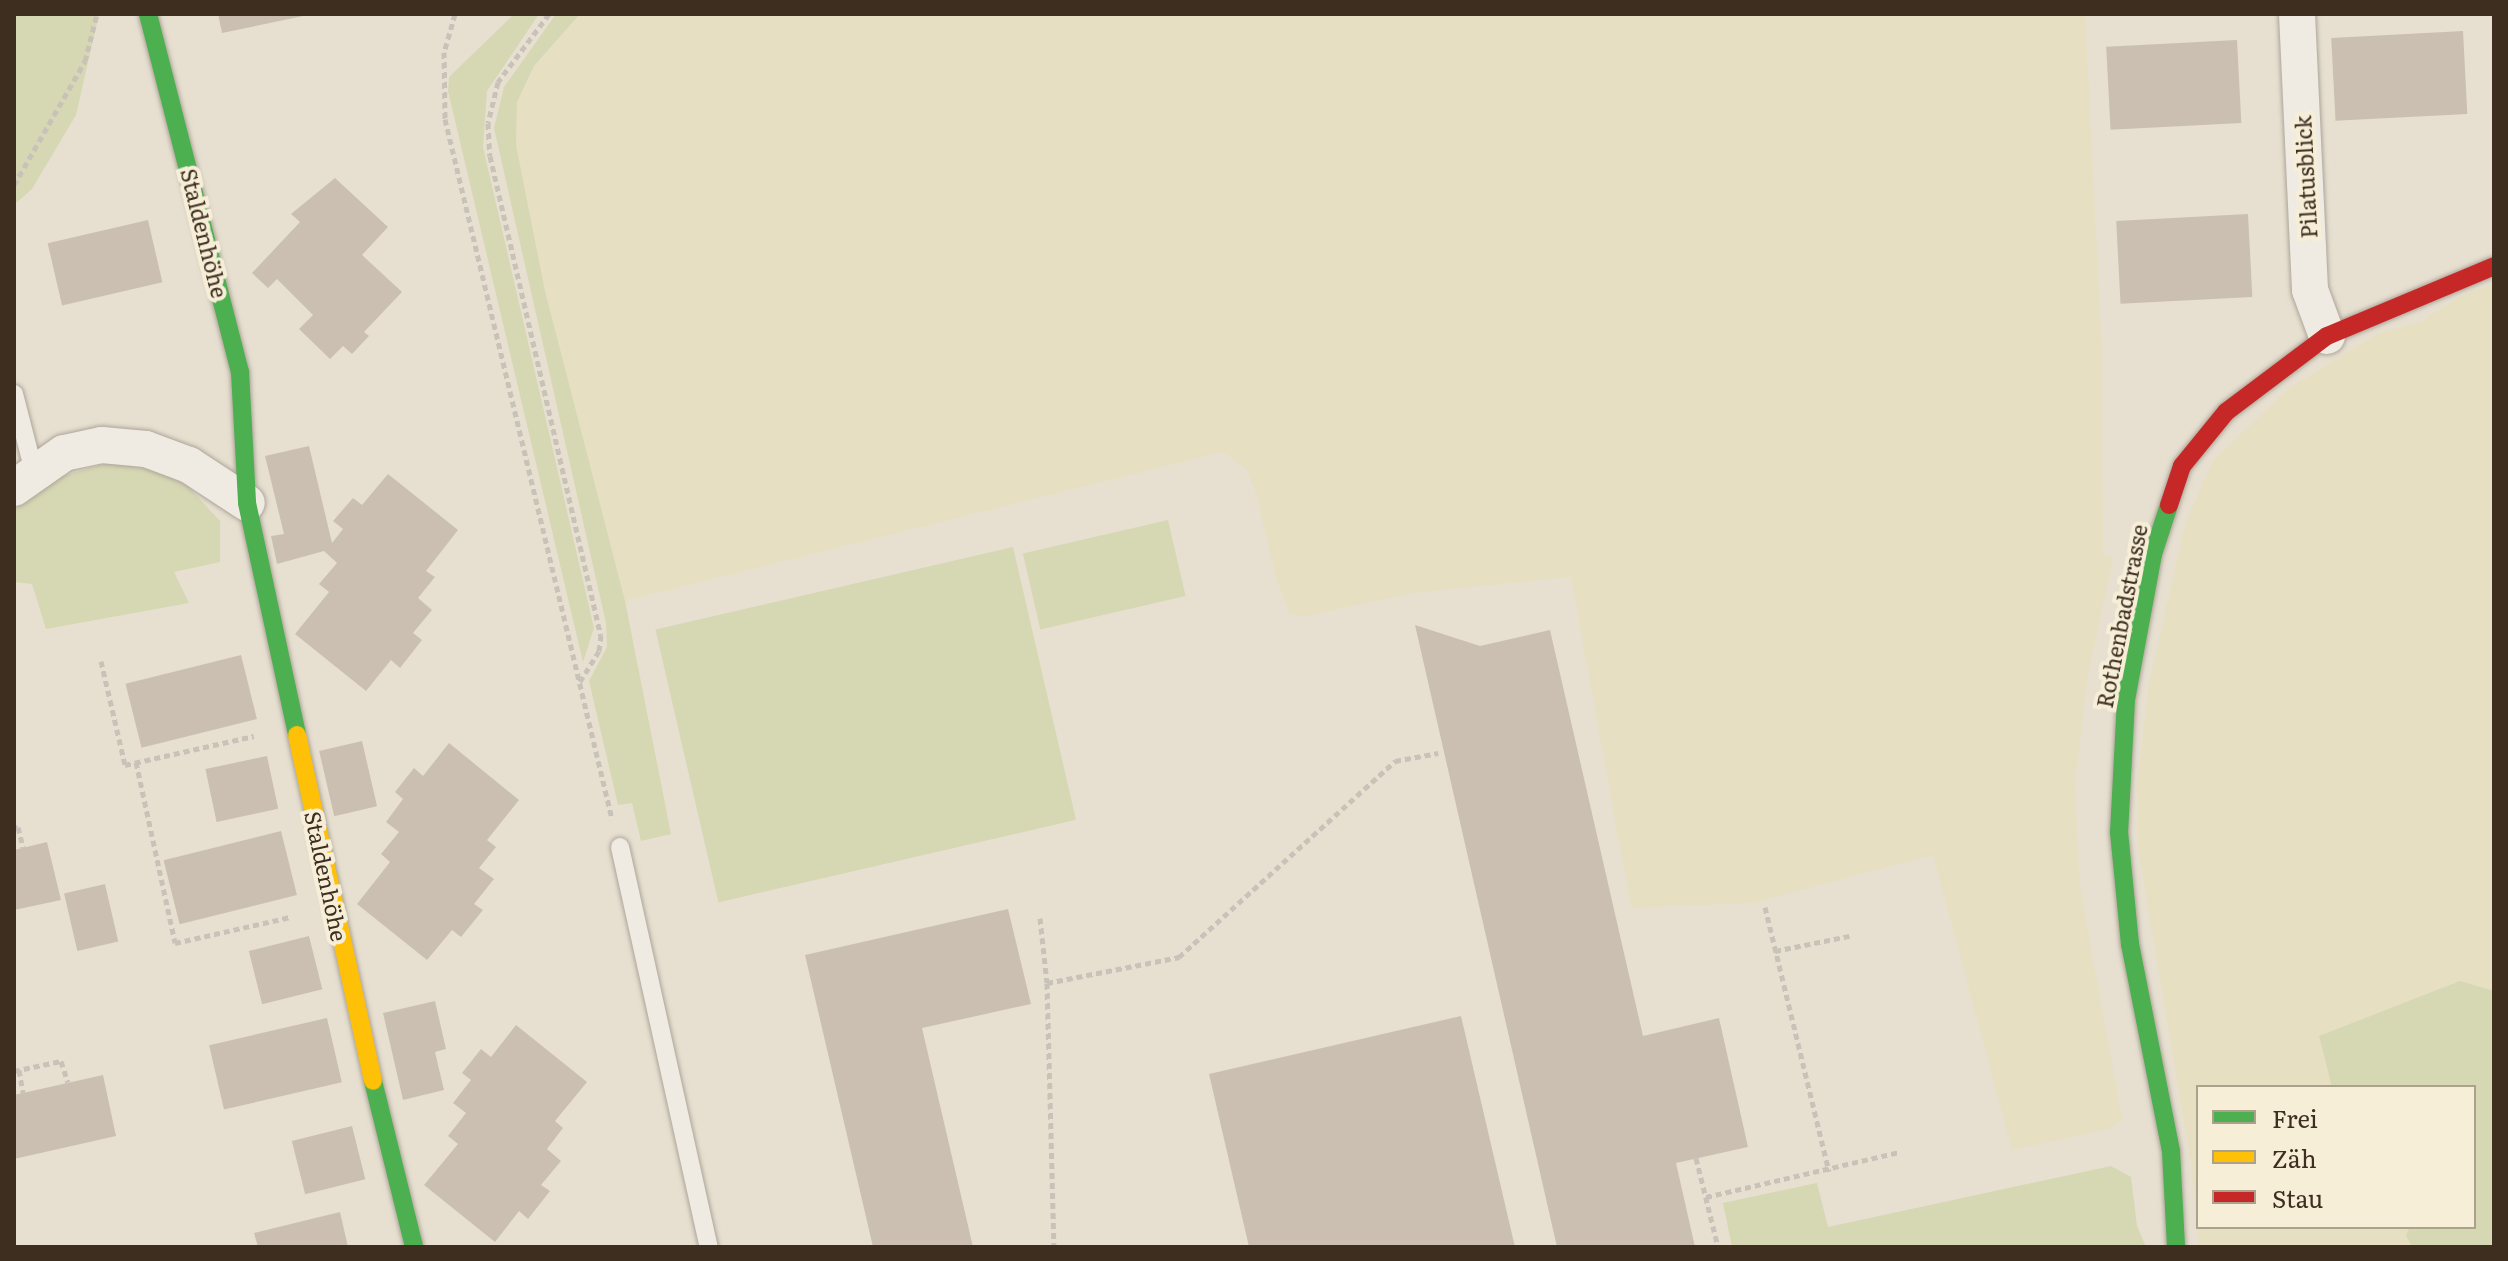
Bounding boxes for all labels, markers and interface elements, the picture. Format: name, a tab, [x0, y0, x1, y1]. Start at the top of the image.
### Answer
street label: Pilatusblick	[2289, 115, 2321, 239]
street label: Staldenhöhe	[176, 166, 234, 300]
street label: Rothenbadstrasse	[2090, 522, 2152, 710]
street label: Staldenhöhe	[300, 808, 354, 944]
legend	[2196, 1085, 2476, 1229]
text: Frei	[2272, 1100, 2318, 1135]
text: Zäh	[2272, 1140, 2317, 1175]
text: Stau	[2272, 1180, 2323, 1215]

